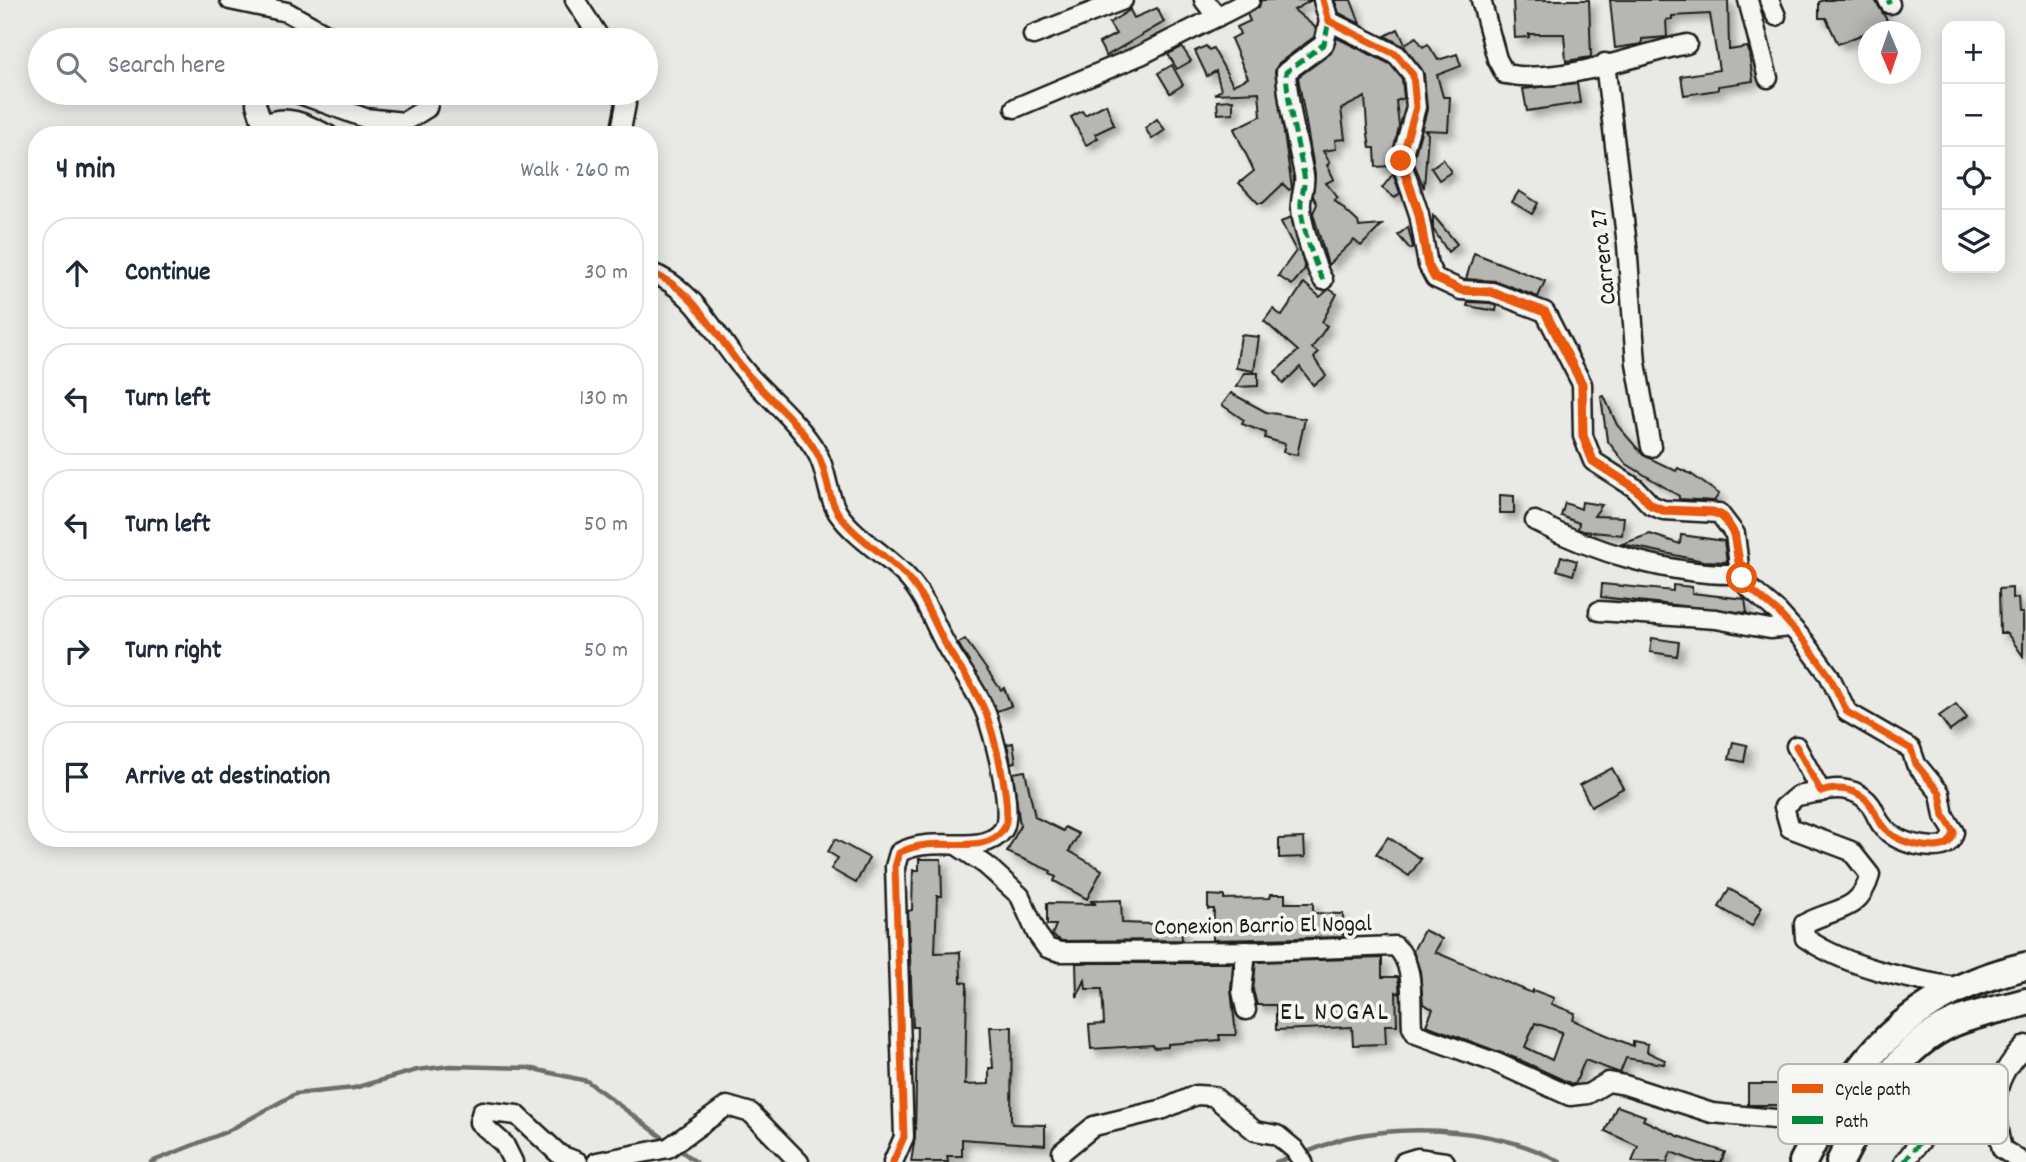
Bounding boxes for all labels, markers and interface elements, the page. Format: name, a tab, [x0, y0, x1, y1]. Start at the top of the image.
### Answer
north arrow	[1858, 21, 1921, 84]
map controls	[1942, 21, 2005, 273]
button: +	[1942, 21, 2005, 84]
search box	[28, 28, 658, 105]
icon: search	[52, 48, 90, 86]
text: Search here	[108, 48, 226, 85]
button: −	[1942, 84, 2005, 147]
route end	[1385, 145, 1416, 176]
button: locate	[1942, 147, 2005, 210]
text: 4 min	[56, 150, 115, 193]
text: Walk · 260 m	[520, 155, 630, 188]
street label: Carrera 27	[1583, 207, 1627, 307]
button: layers	[1942, 210, 2005, 273]
icon: ahead	[58, 254, 96, 292]
text: Continue	[125, 255, 210, 292]
text: 30 m	[584, 257, 628, 290]
icon: left	[58, 380, 96, 418]
text: Turn left	[125, 381, 211, 418]
text: 130 m	[579, 383, 628, 416]
icon: left	[58, 506, 96, 544]
text: Turn left	[125, 507, 211, 544]
text: 50 m	[584, 509, 628, 542]
route start	[1726, 562, 1757, 593]
icon: right	[58, 632, 96, 670]
text: Turn right	[125, 633, 222, 670]
text: 50 m	[584, 635, 628, 668]
icon: arrive	[58, 758, 96, 796]
text: Arrive at destination	[125, 759, 330, 796]
street label: Conexion Barrio El Nogal	[1154, 908, 1373, 946]
district label: EL NOGAL	[1280, 995, 1390, 1032]
legend	[1778, 1064, 2008, 1144]
text: Cycle path	[1835, 1078, 1910, 1105]
text: Path	[1835, 1110, 1868, 1137]

